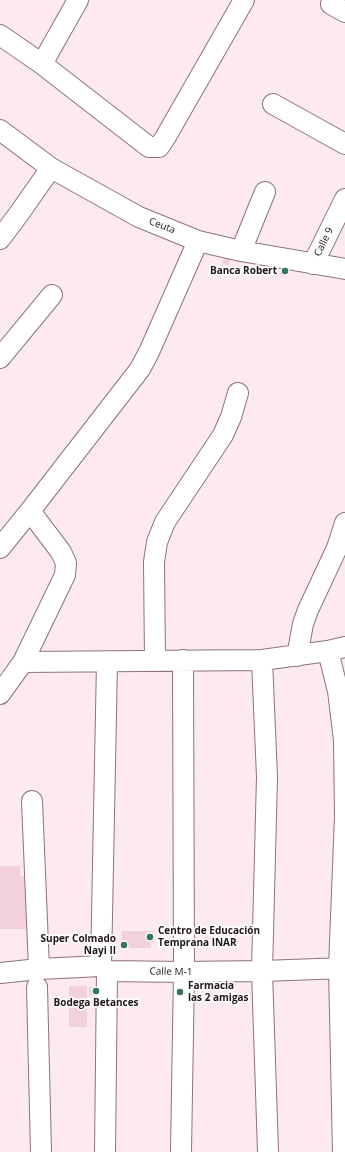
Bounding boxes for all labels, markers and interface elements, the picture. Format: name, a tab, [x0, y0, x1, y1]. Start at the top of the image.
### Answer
street label: Ceuta	[147, 216, 177, 236]
street label: Calle 9	[312, 226, 336, 258]
place label: Banca Robert	[210, 265, 277, 277]
marker: Banca Robert	[280, 266, 290, 276]
place label: Centro de Educación Temprana INAR	[158, 925, 260, 948]
marker: Centro de Educación Temprana INAR	[145, 932, 155, 942]
place label: Super Colmado Nayi II	[41, 933, 116, 956]
marker: Super Colmado Nayi II	[119, 940, 129, 950]
street label: Calle M-1	[149, 966, 193, 978]
place label: Farmacia las 2 amigas	[188, 980, 249, 1004]
marker: Bodega Betances	[91, 986, 101, 996]
marker: Farmacia las 2 amigas	[175, 987, 185, 997]
place label: Bodega Betances	[53, 997, 139, 1009]

